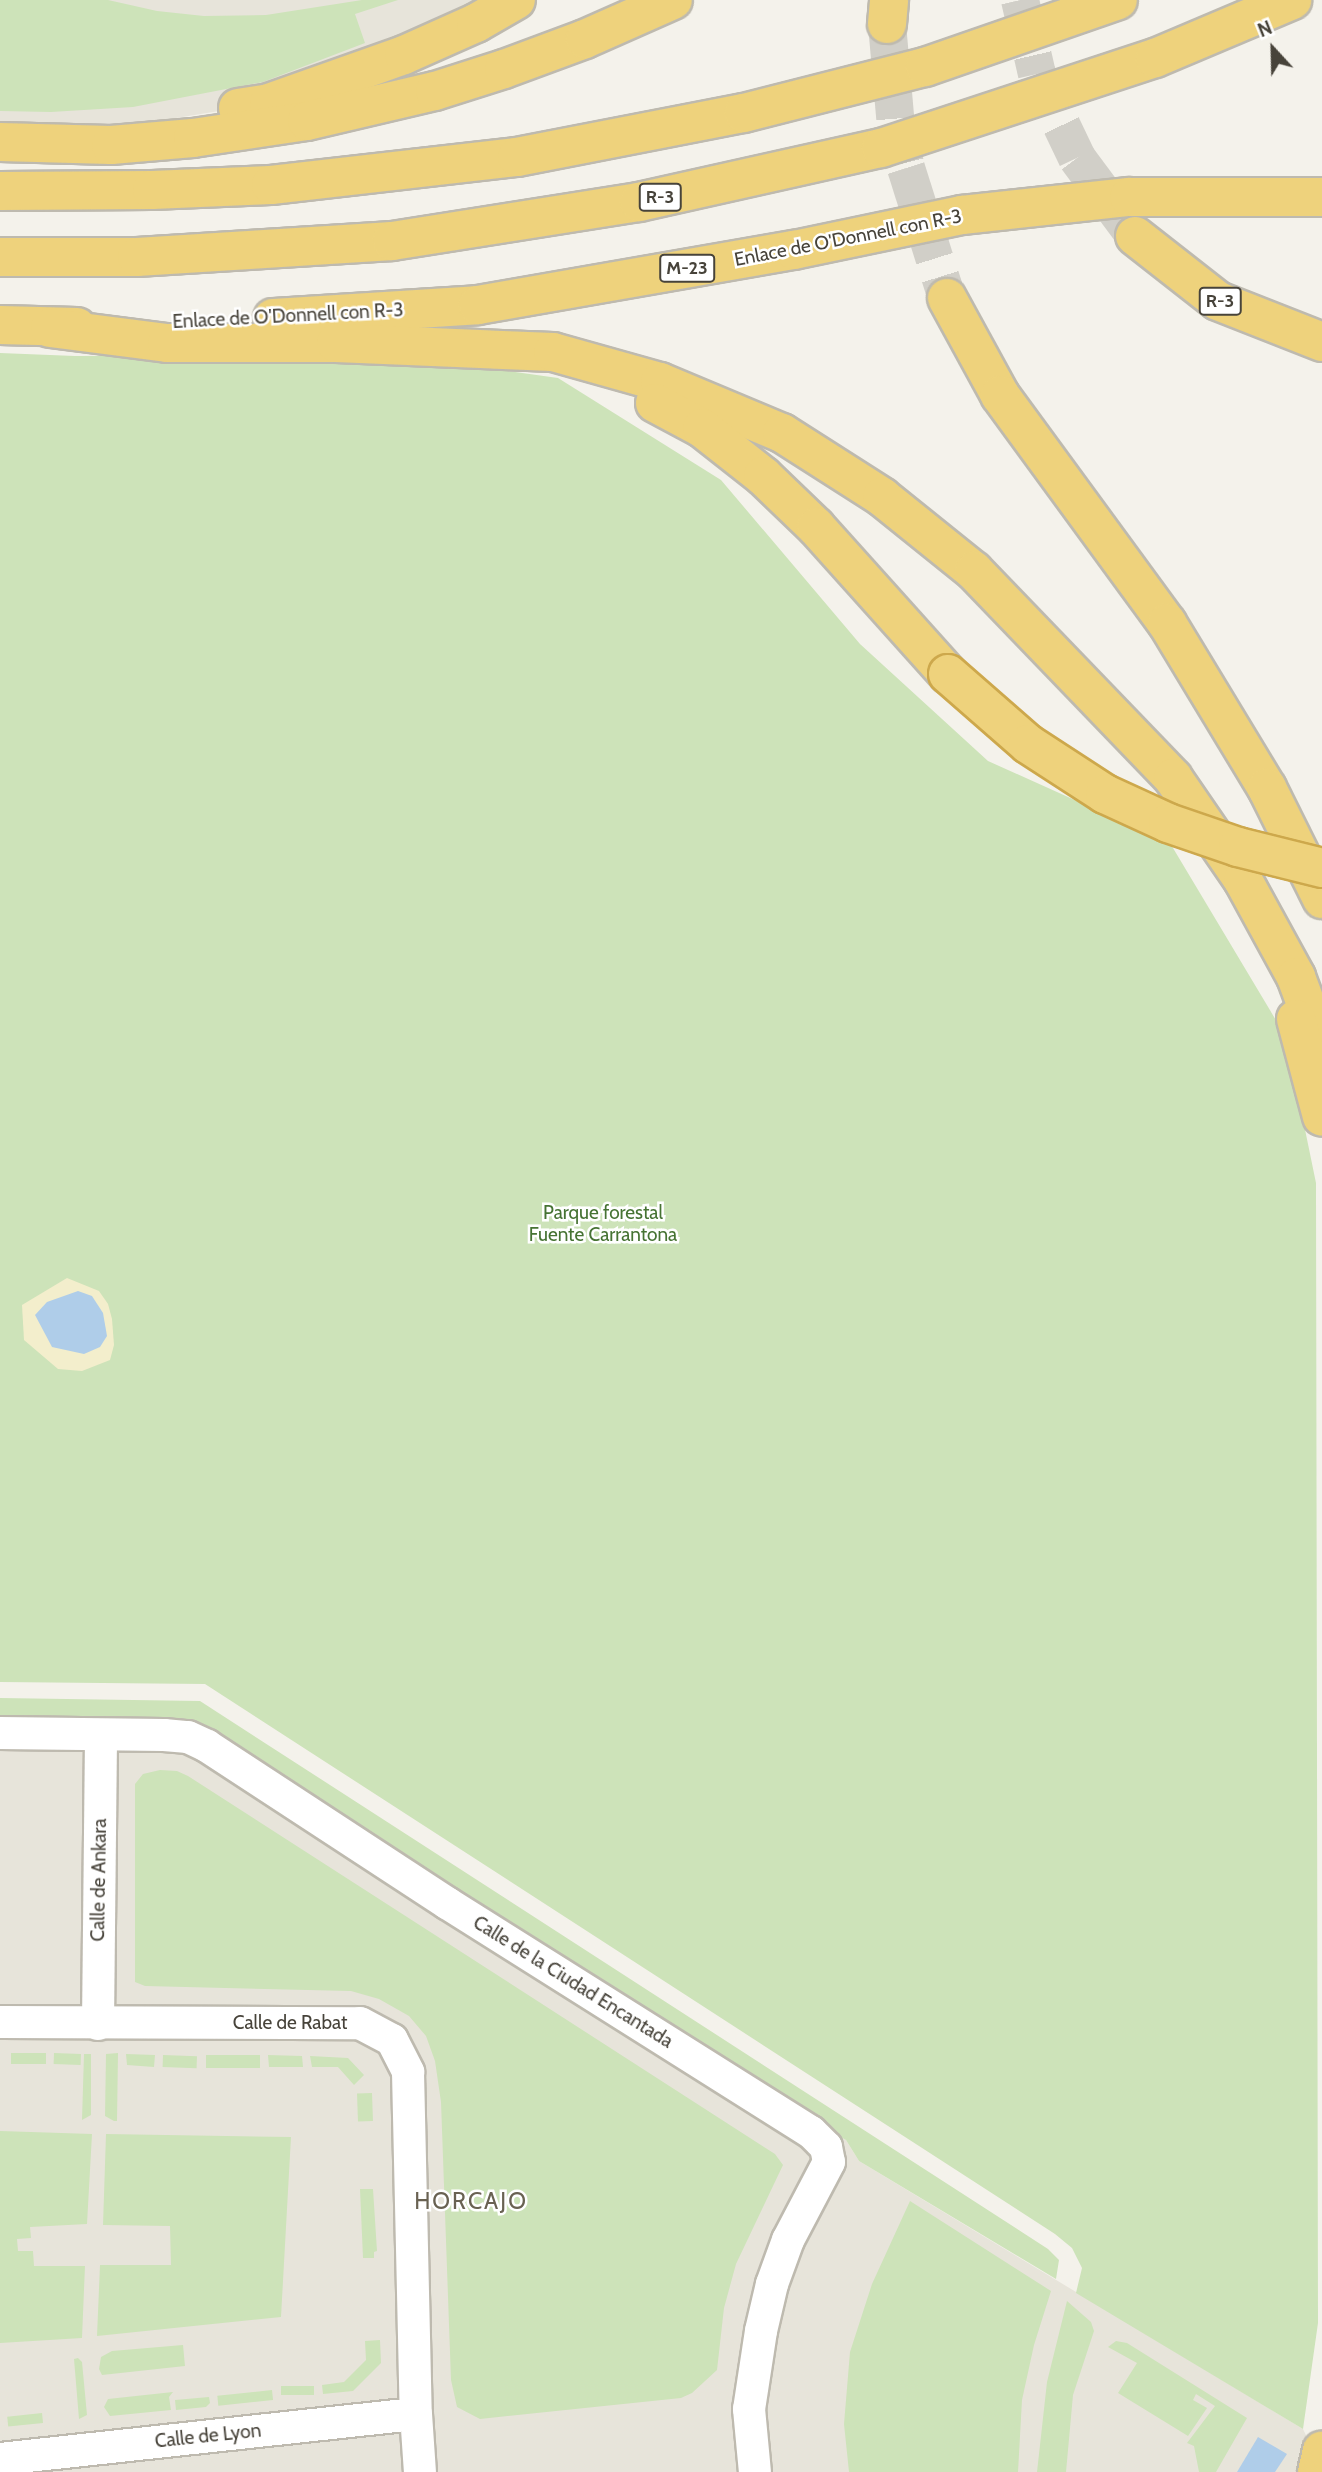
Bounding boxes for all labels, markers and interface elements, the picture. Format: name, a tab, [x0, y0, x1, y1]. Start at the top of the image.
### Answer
north arrow	[1238, 14, 1308, 84]
text: N	[1254, 16, 1275, 42]
road number: R-3	[637, 182, 683, 212]
street label: Enlace de O'Donnell con R-3	[732, 205, 964, 271]
road number: M-23	[659, 254, 715, 282]
road number: R-3	[1197, 286, 1243, 316]
street label: Enlace de O'Donnell con R-3	[172, 299, 404, 333]
park label: Parque forestal Fuente Carrantona	[529, 1202, 677, 1246]
street label: Calle de Ankara	[87, 1818, 111, 1942]
street label: Calle de la Ciudad Encantada	[469, 1911, 677, 2053]
street label: Calle de Rabat	[233, 2012, 347, 2034]
district label: HORCAJO	[415, 2187, 527, 2215]
street label: Calle de Lyon	[154, 2419, 262, 2453]

